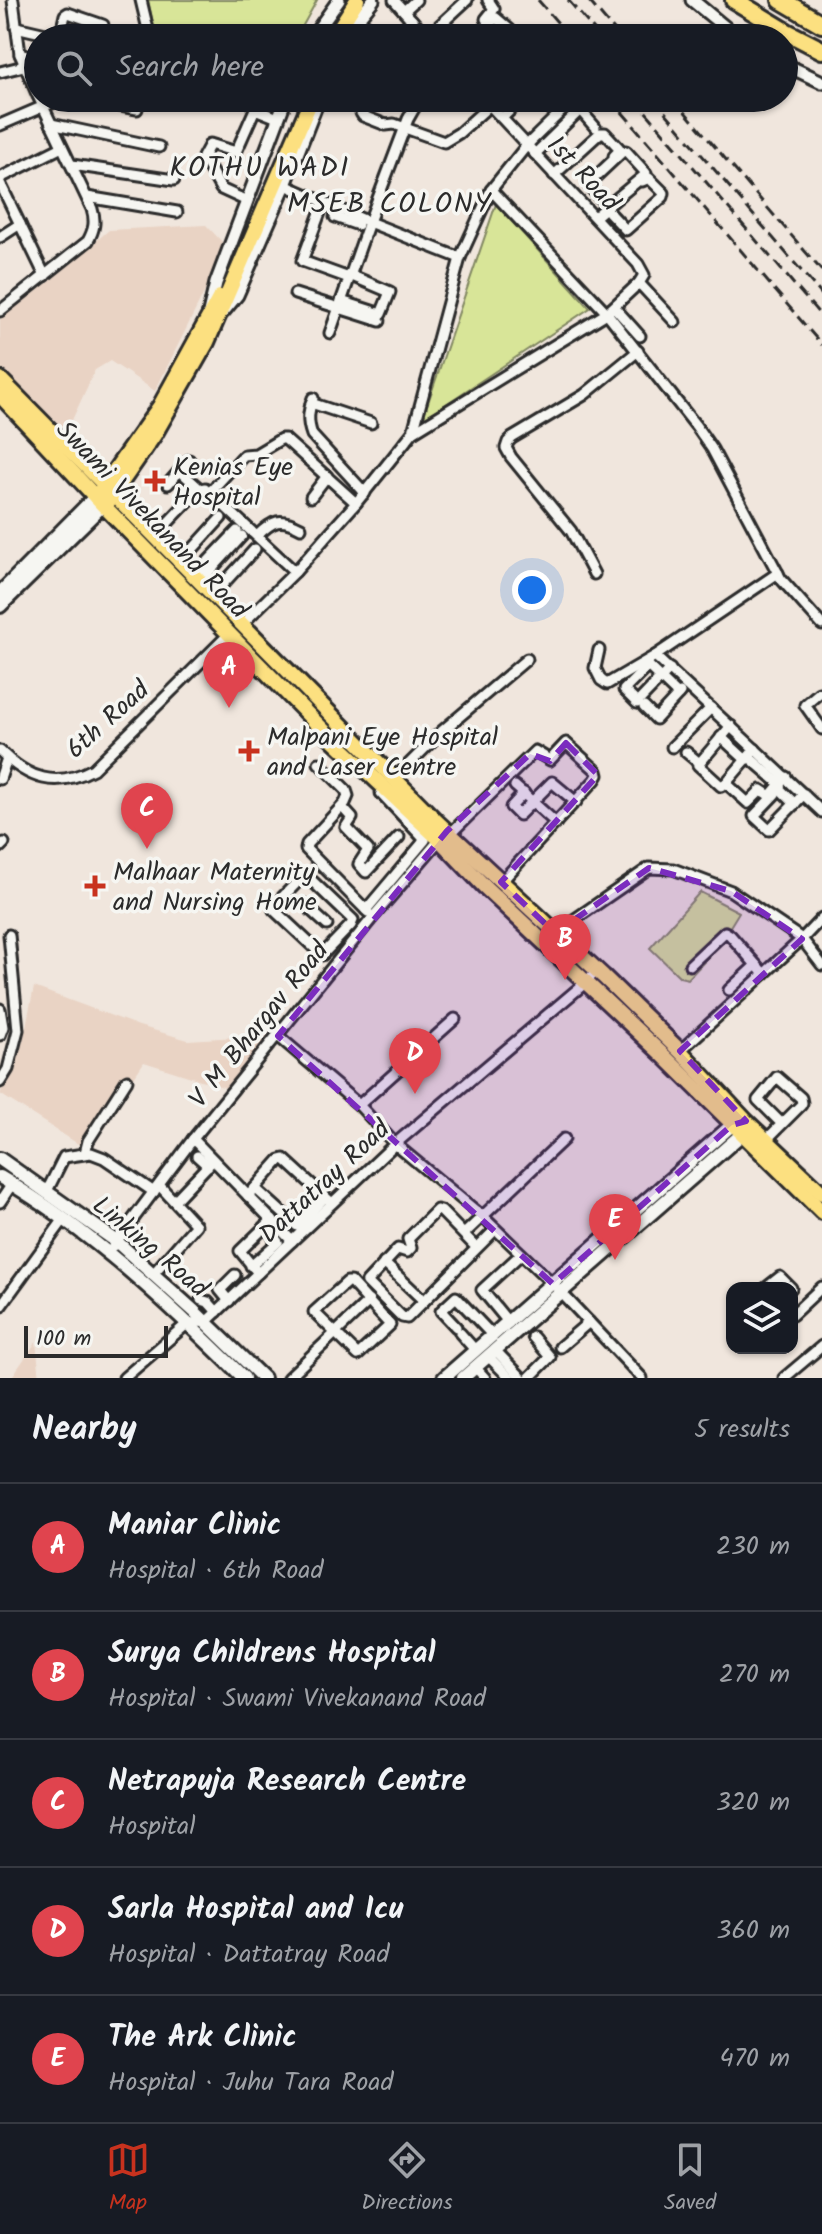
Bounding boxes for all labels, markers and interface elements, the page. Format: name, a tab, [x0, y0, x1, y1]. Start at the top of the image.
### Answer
search box	[24, 24, 798, 112]
text: Search here	[116, 44, 264, 92]
icon: search	[52, 46, 96, 90]
street label: 1st Road	[536, 126, 630, 223]
district label: KOTHU WADI	[169, 146, 351, 191]
district label: MSEB COLONY	[287, 182, 493, 227]
street label: Swami Vivekanand Road	[45, 411, 259, 630]
place label: Kenias Eye Hospital	[173, 447, 293, 519]
marker: Kenias Eye Hospital	[144, 470, 166, 492]
your location	[512, 570, 552, 610]
pin: A	[203, 642, 255, 708]
street label: 6th Road	[57, 670, 161, 770]
place label: Malpani Eye Hospital and Laser Centre	[267, 717, 498, 789]
marker: Malpani Eye Hospital and Laser Centre	[238, 740, 260, 762]
pin: C	[121, 783, 173, 849]
place label: Malhaar Maternity and Nursing Home	[113, 852, 317, 924]
marker: Malhaar Maternity and Nursing Home	[84, 875, 106, 897]
pin: B	[539, 914, 591, 980]
street label: V M Bhargav Road	[179, 932, 341, 1118]
pin: D	[389, 1028, 441, 1094]
street label: Dattatray Road	[250, 1109, 401, 1255]
street label: Linking Road	[82, 1186, 218, 1310]
pin: E	[589, 1194, 641, 1260]
map controls	[726, 1282, 798, 1354]
button: layers	[726, 1282, 798, 1354]
scale bar	[24, 1322, 168, 1358]
text: 100 m	[36, 1322, 91, 1357]
text: Nearby	[32, 1403, 137, 1457]
text: 5 results	[694, 1409, 790, 1451]
text: Maniar Clinic	[108, 1502, 282, 1550]
text: A	[50, 1526, 66, 1568]
text: 230 m	[716, 1526, 790, 1568]
text: Hospital · 6th Road	[108, 1550, 324, 1592]
text: Surya Childrens Hospital	[108, 1630, 435, 1678]
text: B	[50, 1654, 66, 1696]
text: 270 m	[719, 1654, 790, 1696]
text: Hospital · Swami Vivekanand Road	[108, 1678, 486, 1720]
text: Netrapuja Research Centre	[108, 1758, 466, 1806]
text: C	[50, 1782, 66, 1824]
text: 320 m	[716, 1782, 790, 1824]
text: Hospital	[108, 1806, 196, 1848]
text: Sarla Hospital and Icu	[108, 1886, 403, 1934]
text: D	[49, 1910, 67, 1952]
text: 360 m	[717, 1910, 790, 1952]
text: Hospital · Dattatray Road	[108, 1934, 389, 1976]
text: The Ark Clinic	[108, 2014, 297, 2062]
text: E	[51, 2038, 65, 2080]
text: 470 m	[720, 2038, 790, 2080]
text: Hospital · Juhu Tara Road	[108, 2062, 394, 2104]
tab: Map	[106, 2138, 150, 2221]
tab: Directions	[361, 2138, 453, 2221]
tab: Saved	[664, 2138, 716, 2221]

